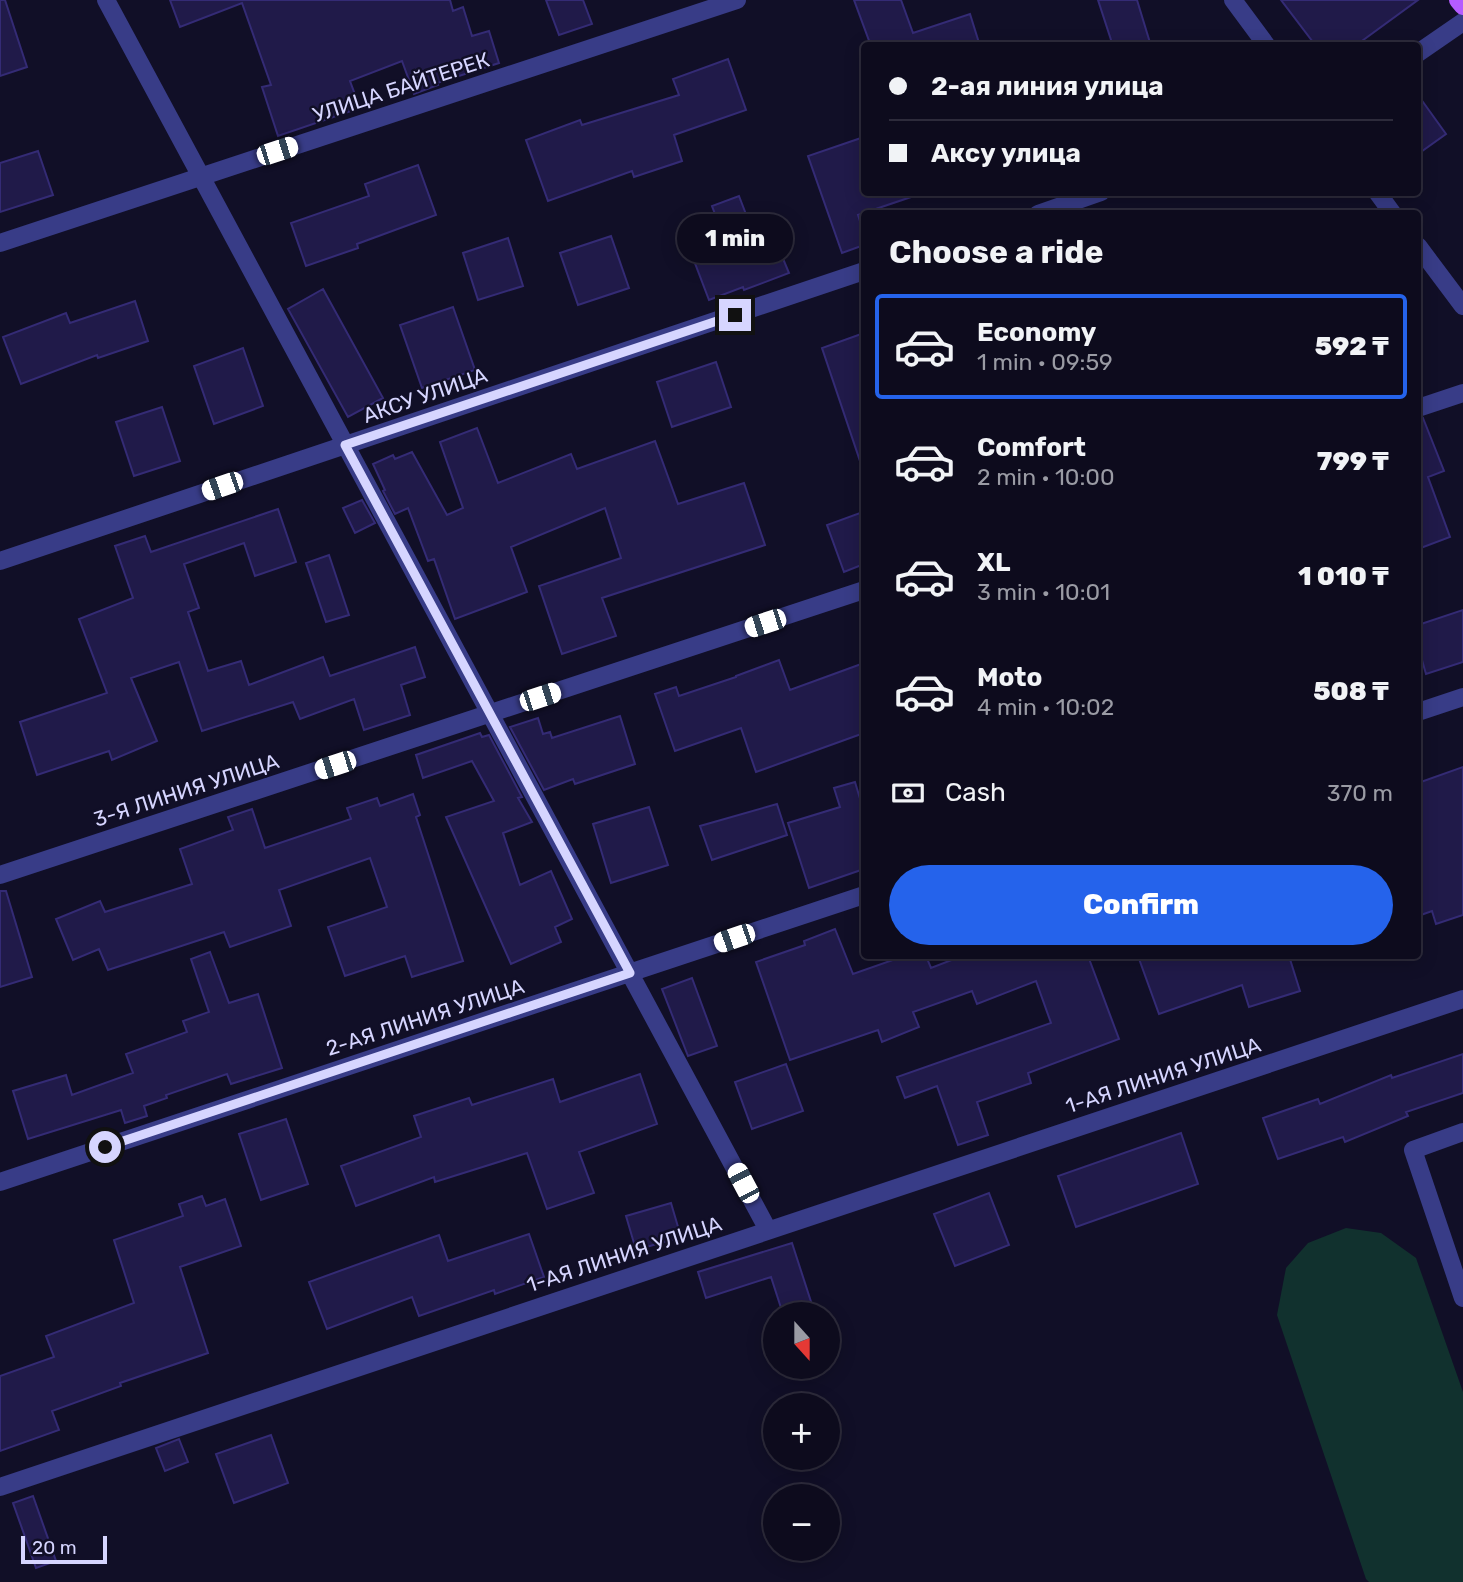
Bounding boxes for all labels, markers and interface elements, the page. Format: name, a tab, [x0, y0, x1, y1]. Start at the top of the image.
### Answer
street label: УЛИЦА БАЙТЕРЕК	[309, 47, 493, 127]
text: 2-ая линия улица	[931, 71, 1164, 102]
car	[254, 135, 301, 167]
text: Аксу улица	[931, 138, 1081, 169]
callout: 1 min	[677, 214, 793, 262]
text: 1 min	[705, 224, 765, 252]
text: Choose a ride	[889, 233, 1103, 271]
route end	[719, 299, 751, 331]
icon: car	[893, 315, 956, 378]
text: Economy	[977, 317, 1096, 348]
text: 592 ₸	[1315, 331, 1389, 362]
text: 1 min · 09:59	[977, 348, 1113, 376]
street label: АКСУ УЛИЦА	[360, 362, 490, 428]
icon: car	[893, 430, 956, 493]
text: Comfort	[977, 432, 1086, 463]
text: 799 ₸	[1317, 446, 1389, 477]
text: 2 min · 10:00	[977, 463, 1115, 491]
car	[199, 469, 246, 503]
icon: car	[893, 545, 956, 608]
text: XL	[977, 547, 1010, 578]
text: 1 010 ₸	[1298, 561, 1389, 592]
text: 3 min · 10:01	[977, 578, 1110, 606]
car	[742, 607, 789, 639]
icon: car	[893, 660, 956, 723]
text: Moto	[977, 662, 1042, 693]
text: 508 ₸	[1313, 676, 1389, 707]
car	[517, 681, 564, 713]
text: 4 min · 10:02	[977, 693, 1114, 721]
street label: 3-Я ЛИНИЯ УЛИЦА	[90, 748, 282, 832]
car	[312, 749, 359, 781]
icon: cash	[889, 774, 927, 812]
text: Cash	[945, 777, 1006, 808]
text: 370 m	[1327, 779, 1393, 807]
button: Confirm	[889, 865, 1393, 945]
car	[711, 921, 758, 955]
street label: 2-АЯ ЛИНИЯ УЛИЦА	[323, 973, 527, 1061]
street label: 1-АЯ ЛИНИЯ УЛИЦА	[1062, 1032, 1264, 1118]
route start	[89, 1131, 121, 1163]
car	[724, 1160, 763, 1206]
street label: 1-АЯ ЛИНИЯ УЛИЦА	[523, 1211, 725, 1297]
north arrow	[763, 1302, 840, 1379]
map controls	[763, 1302, 840, 1561]
button: +	[763, 1393, 840, 1470]
button: −	[763, 1484, 840, 1561]
scale bar	[21, 1533, 107, 1565]
text: 20 m	[32, 1536, 77, 1559]

